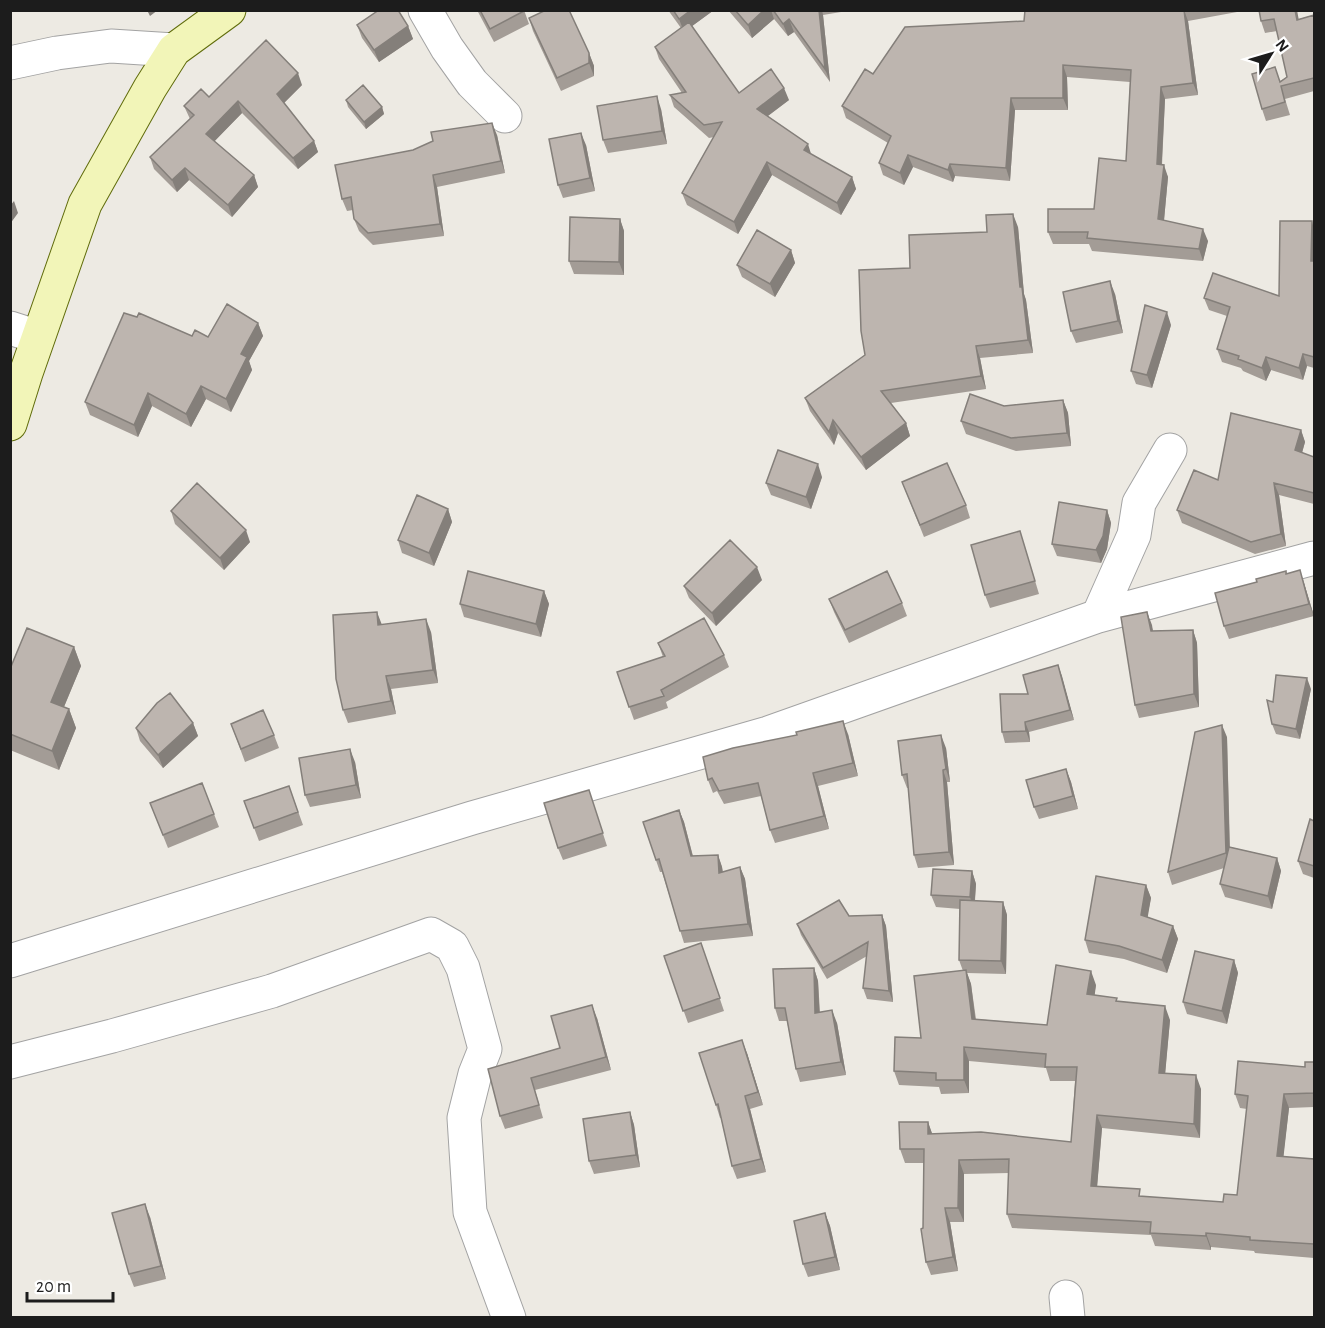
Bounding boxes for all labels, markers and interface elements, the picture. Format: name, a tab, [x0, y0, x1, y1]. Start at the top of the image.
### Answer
north arrow	[1241, 24, 1301, 84]
text: N	[1272, 36, 1292, 55]
scale bar	[27, 1265, 112, 1303]
text: 20 m	[36, 1278, 71, 1296]

